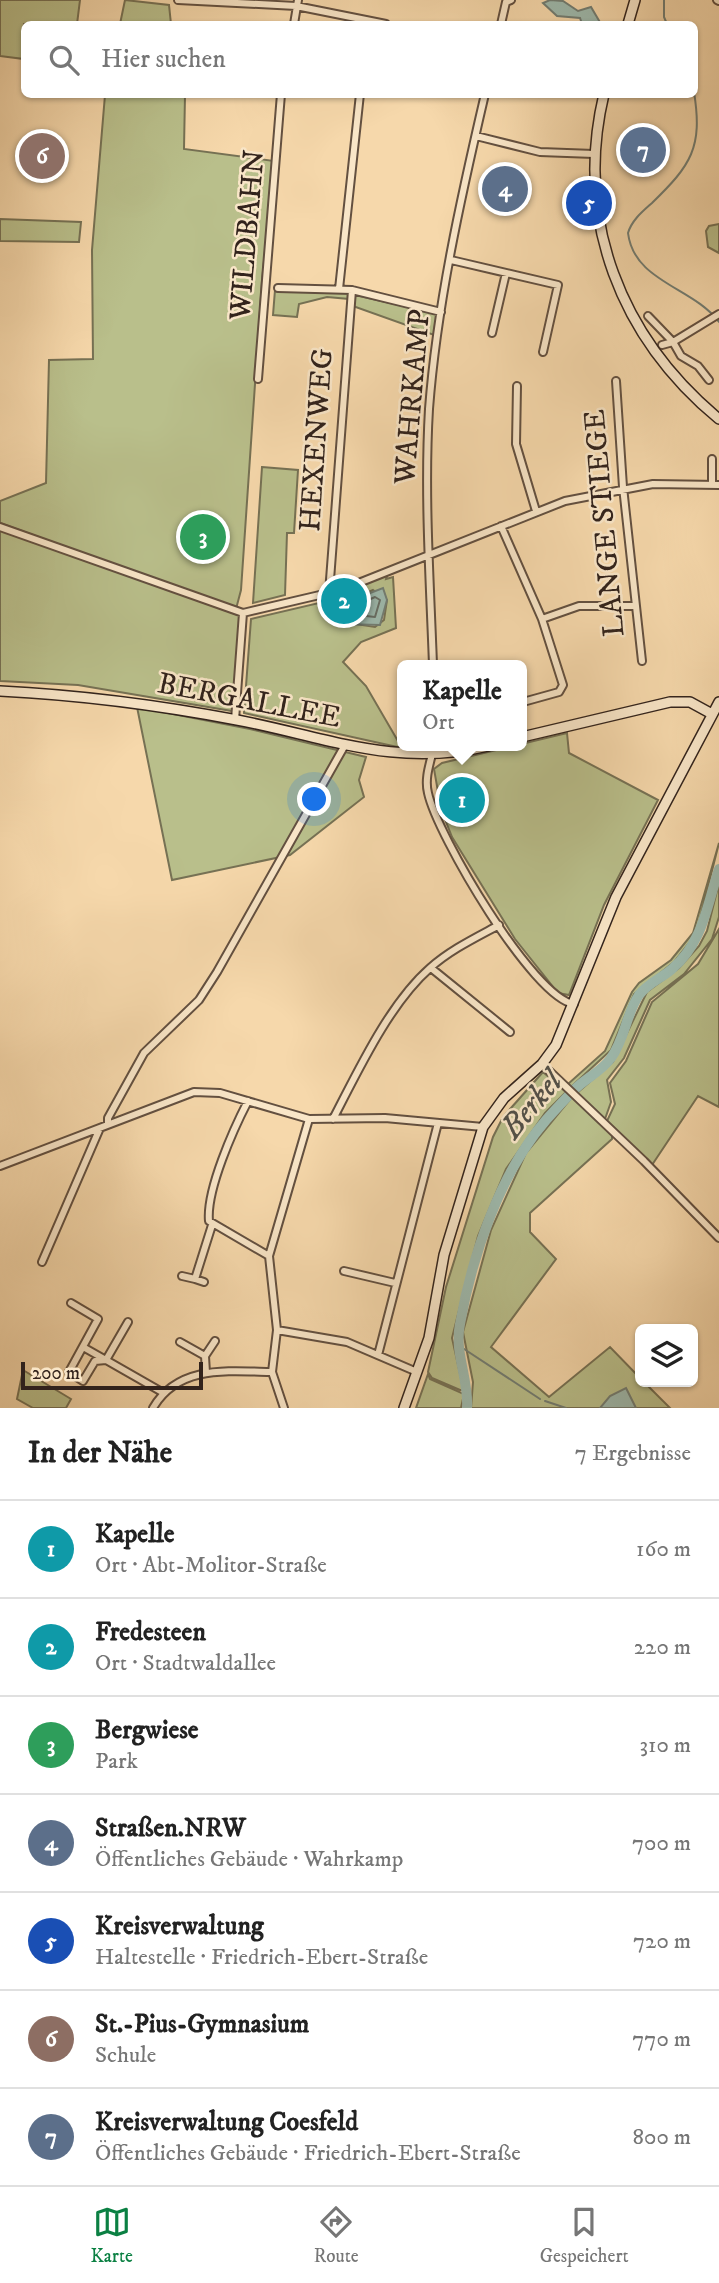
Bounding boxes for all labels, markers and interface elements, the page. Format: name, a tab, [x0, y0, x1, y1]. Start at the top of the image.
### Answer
search box	[21, 21, 698, 98]
icon: search	[45, 41, 83, 79]
text: Hier suchen	[101, 43, 226, 76]
pin: 7	[620, 124, 666, 176]
pin: 6	[19, 130, 65, 182]
street label: WILDBAHN	[222, 148, 274, 323]
pin: 4	[482, 163, 528, 215]
pin: 5	[566, 177, 612, 229]
street label: WAHRKAMP	[387, 308, 439, 487]
street label: HEXENWEG	[292, 347, 342, 533]
street label: LANGE STIEGE	[577, 408, 633, 638]
pin: 3	[180, 511, 226, 563]
pin: 2	[321, 575, 367, 627]
popup	[397, 660, 527, 751]
street label: BERGALLEE	[154, 665, 344, 737]
text: Kapelle	[422, 675, 502, 708]
text: Ort	[422, 708, 455, 737]
pin: 1	[439, 774, 485, 826]
your location	[297, 782, 331, 816]
water label: Berkel	[492, 1060, 574, 1148]
map controls	[635, 1324, 698, 1387]
button: layers	[635, 1324, 698, 1387]
scale bar	[21, 1359, 203, 1391]
text: 200 m	[32, 1362, 80, 1385]
text: In der Nähe	[28, 1435, 172, 1472]
text: 7 Ergebnisse	[575, 1439, 691, 1468]
text: Kapelle	[95, 1518, 174, 1551]
text: 1	[47, 1535, 55, 1564]
text: 160 m	[636, 1535, 691, 1564]
text: Ort · Abt-Molitor-Straße	[95, 1551, 327, 1580]
text: Fredesteen	[95, 1616, 206, 1649]
text: 2	[45, 1633, 57, 1662]
text: 220 m	[634, 1633, 691, 1662]
text: Ort · Stadtwaldallee	[95, 1649, 276, 1678]
text: Bergwiese	[95, 1714, 199, 1747]
text: 3	[47, 1731, 55, 1760]
text: 310 m	[639, 1731, 691, 1760]
text: Park	[95, 1747, 138, 1776]
text: Straßen.NRW	[95, 1812, 246, 1845]
text: 4	[44, 1829, 58, 1858]
text: 700 m	[632, 1829, 691, 1858]
text: Öffentliches Gebäude · Wahrkamp	[95, 1845, 403, 1874]
text: Kreisverwaltung	[95, 1910, 264, 1943]
text: 5	[45, 1927, 57, 1956]
text: 720 m	[633, 1927, 691, 1956]
text: Haltestelle · Friedrich-Ebert-Straße	[95, 1943, 428, 1972]
text: St.-Pius-Gymnasium	[95, 2008, 309, 2041]
text: 6	[45, 2025, 57, 2054]
text: 770 m	[632, 2025, 691, 2054]
text: Schule	[95, 2041, 156, 2070]
text: Kreisverwaltung Coesfeld	[95, 2106, 358, 2139]
text: 7	[45, 2123, 57, 2152]
text: 800 m	[633, 2123, 691, 2152]
text: Öffentliches Gebäude · Friedrich-Ebert-Straße	[95, 2139, 521, 2168]
tab: Karte	[90, 2203, 133, 2268]
tab: Route	[314, 2203, 359, 2268]
tab: Gespeichert	[540, 2203, 629, 2268]

